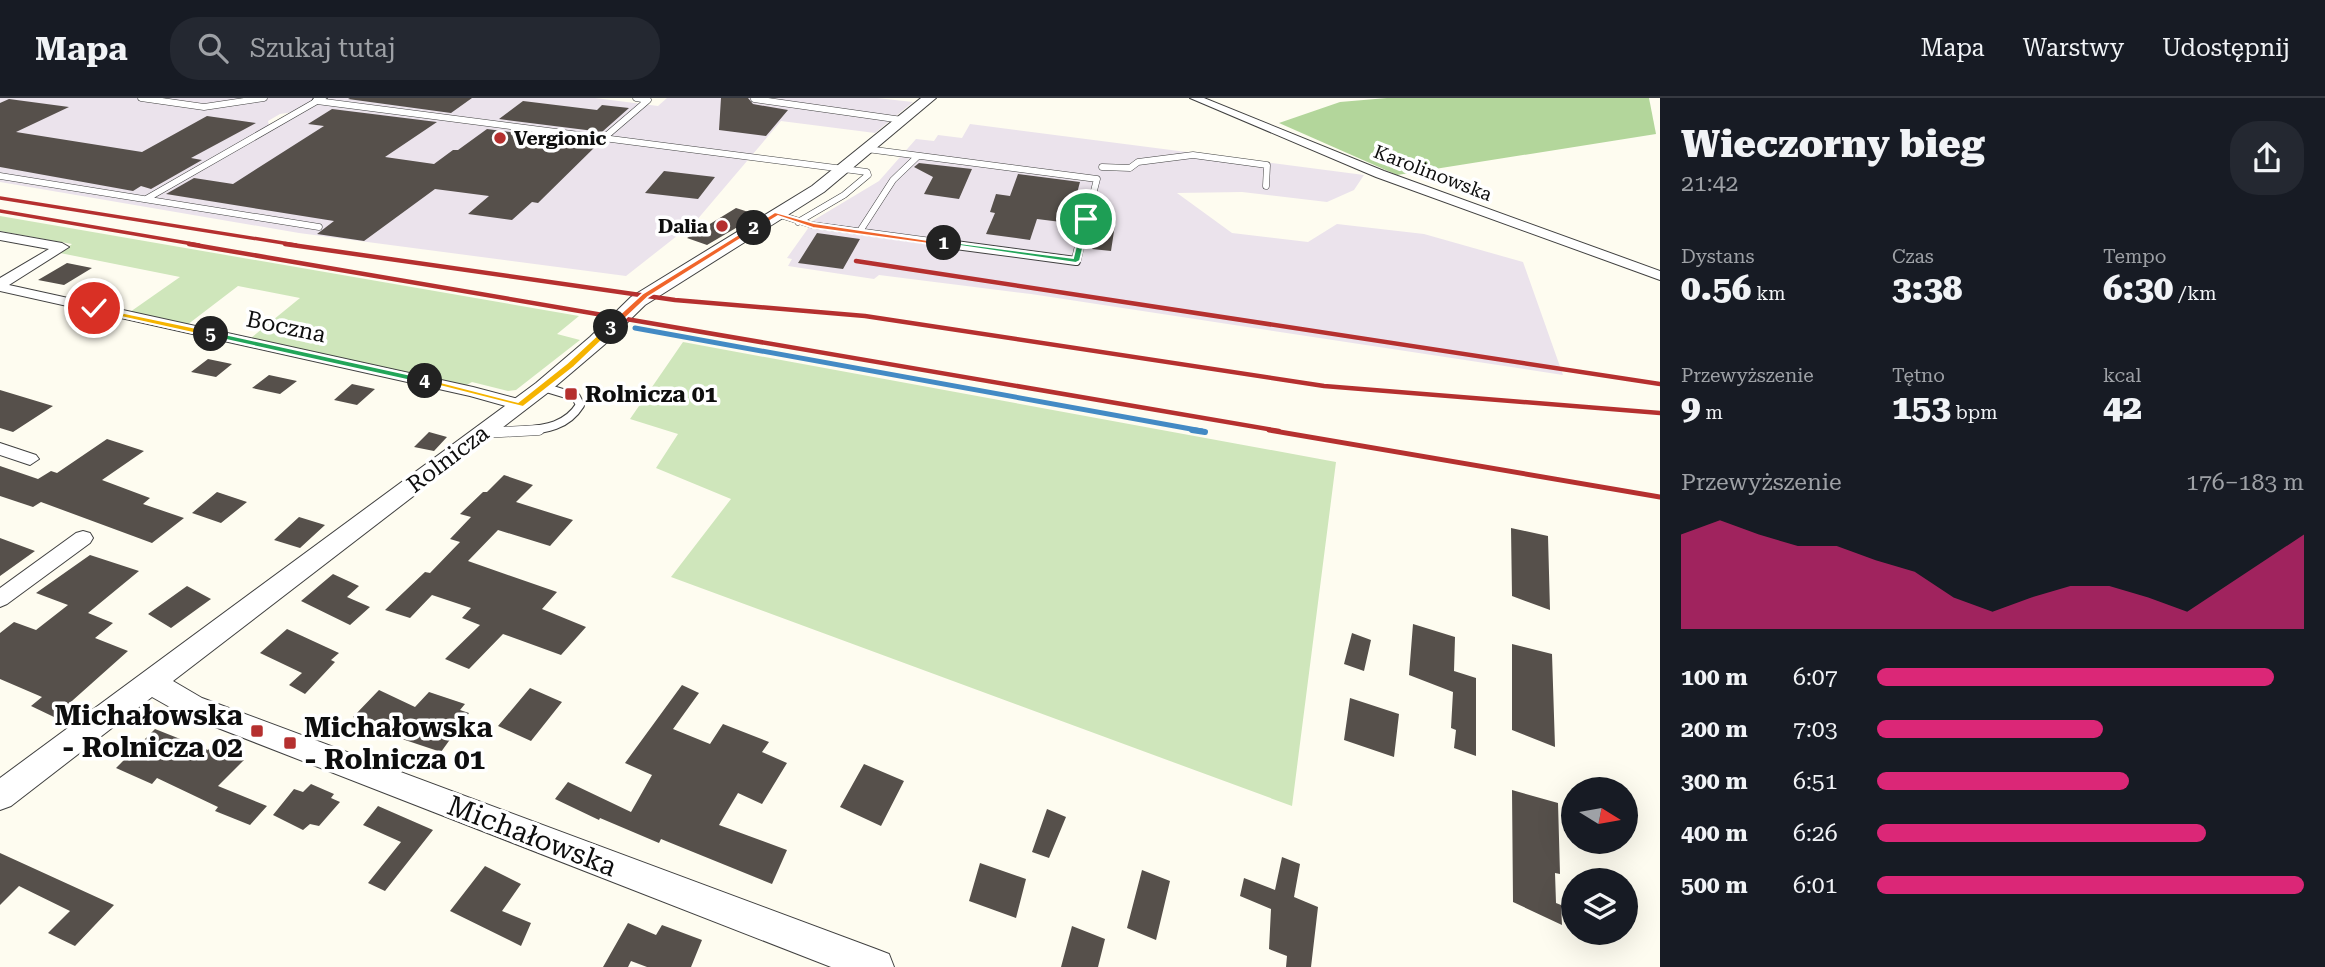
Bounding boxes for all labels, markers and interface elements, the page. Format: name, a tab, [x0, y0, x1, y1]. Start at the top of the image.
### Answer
search box	[170, 17, 660, 80]
text: Mapa	[35, 29, 128, 68]
icon: search	[194, 29, 232, 67]
text: Szukaj tutaj	[250, 33, 396, 63]
text: Mapa	[1921, 34, 1985, 62]
text: Warstwy	[2023, 34, 2124, 62]
text: Udostępnij	[2162, 34, 2290, 62]
button: share	[2230, 121, 2304, 195]
text: Wieczorny bieg	[1681, 122, 1985, 166]
place label: Vergionic	[514, 127, 606, 150]
marker: Vergionic	[492, 130, 508, 146]
street label: Karolinowska	[1371, 140, 1496, 206]
text: 21:42	[1681, 170, 1738, 197]
pin	[1056, 189, 1116, 249]
icon: arrive	[1067, 200, 1105, 238]
pin: 2	[736, 211, 772, 246]
place label: Dalia	[658, 215, 708, 238]
text: 2	[748, 216, 759, 239]
marker: Dalia	[714, 218, 730, 234]
pin: 1	[926, 226, 962, 260]
text: 1	[938, 231, 949, 254]
text: Dystans	[1681, 245, 1754, 268]
text: Czas	[1892, 245, 1934, 268]
text: Tempo	[2103, 245, 2166, 268]
text: 0.56	[1681, 268, 1751, 309]
text: 3:38	[1892, 268, 1962, 309]
text: 6:30	[2103, 268, 2173, 309]
pin	[64, 278, 124, 338]
text: km	[1751, 282, 1786, 305]
text: /km	[2173, 282, 2217, 305]
icon: check	[75, 289, 113, 327]
street label: Boczna	[244, 305, 329, 349]
pin: 3	[594, 310, 628, 344]
text: 3	[605, 315, 616, 338]
pin: 5	[194, 316, 228, 352]
text: 5	[205, 322, 216, 345]
pin: 4	[408, 364, 442, 398]
text: Przewyższenie	[1681, 364, 1814, 387]
text: Tętno	[1892, 364, 1945, 387]
text: kcal	[2103, 364, 2141, 387]
text: 4	[419, 369, 430, 392]
place label: Rolnicza 01	[585, 381, 718, 408]
marker: Rolnicza 01	[563, 386, 579, 402]
text: 9	[1681, 387, 1701, 428]
text: 153	[1892, 387, 1951, 428]
text: 42	[2103, 387, 2142, 428]
text: m	[1701, 401, 1723, 424]
text: bpm	[1951, 401, 1998, 424]
street label: Rolnicza	[402, 419, 495, 498]
text: Przewyższenie	[1681, 469, 1842, 496]
text: 176–183 m	[2186, 469, 2304, 496]
text: 100 m	[1681, 664, 1748, 691]
text: 6:07	[1793, 664, 1838, 691]
place label: Michałowska - Rolnicza 02	[54, 699, 244, 764]
place label: Michałowska - Rolnicza 01	[304, 711, 493, 776]
text: 200 m	[1681, 716, 1748, 743]
text: 7:03	[1793, 716, 1838, 743]
marker: Michałowska - Rolnicza 02	[249, 723, 265, 739]
marker: Michałowska - Rolnicza 01	[282, 735, 298, 751]
text: 300 m	[1681, 768, 1748, 795]
text: 6:51	[1793, 768, 1838, 795]
north arrow	[1561, 777, 1638, 854]
map controls	[1561, 777, 1638, 945]
street label: Michałowska	[443, 789, 621, 883]
text: 400 m	[1681, 820, 1748, 847]
text: 6:26	[1793, 820, 1838, 847]
button: layers	[1561, 868, 1638, 945]
text: 500 m	[1681, 872, 1748, 899]
text: 6:01	[1793, 872, 1838, 899]

